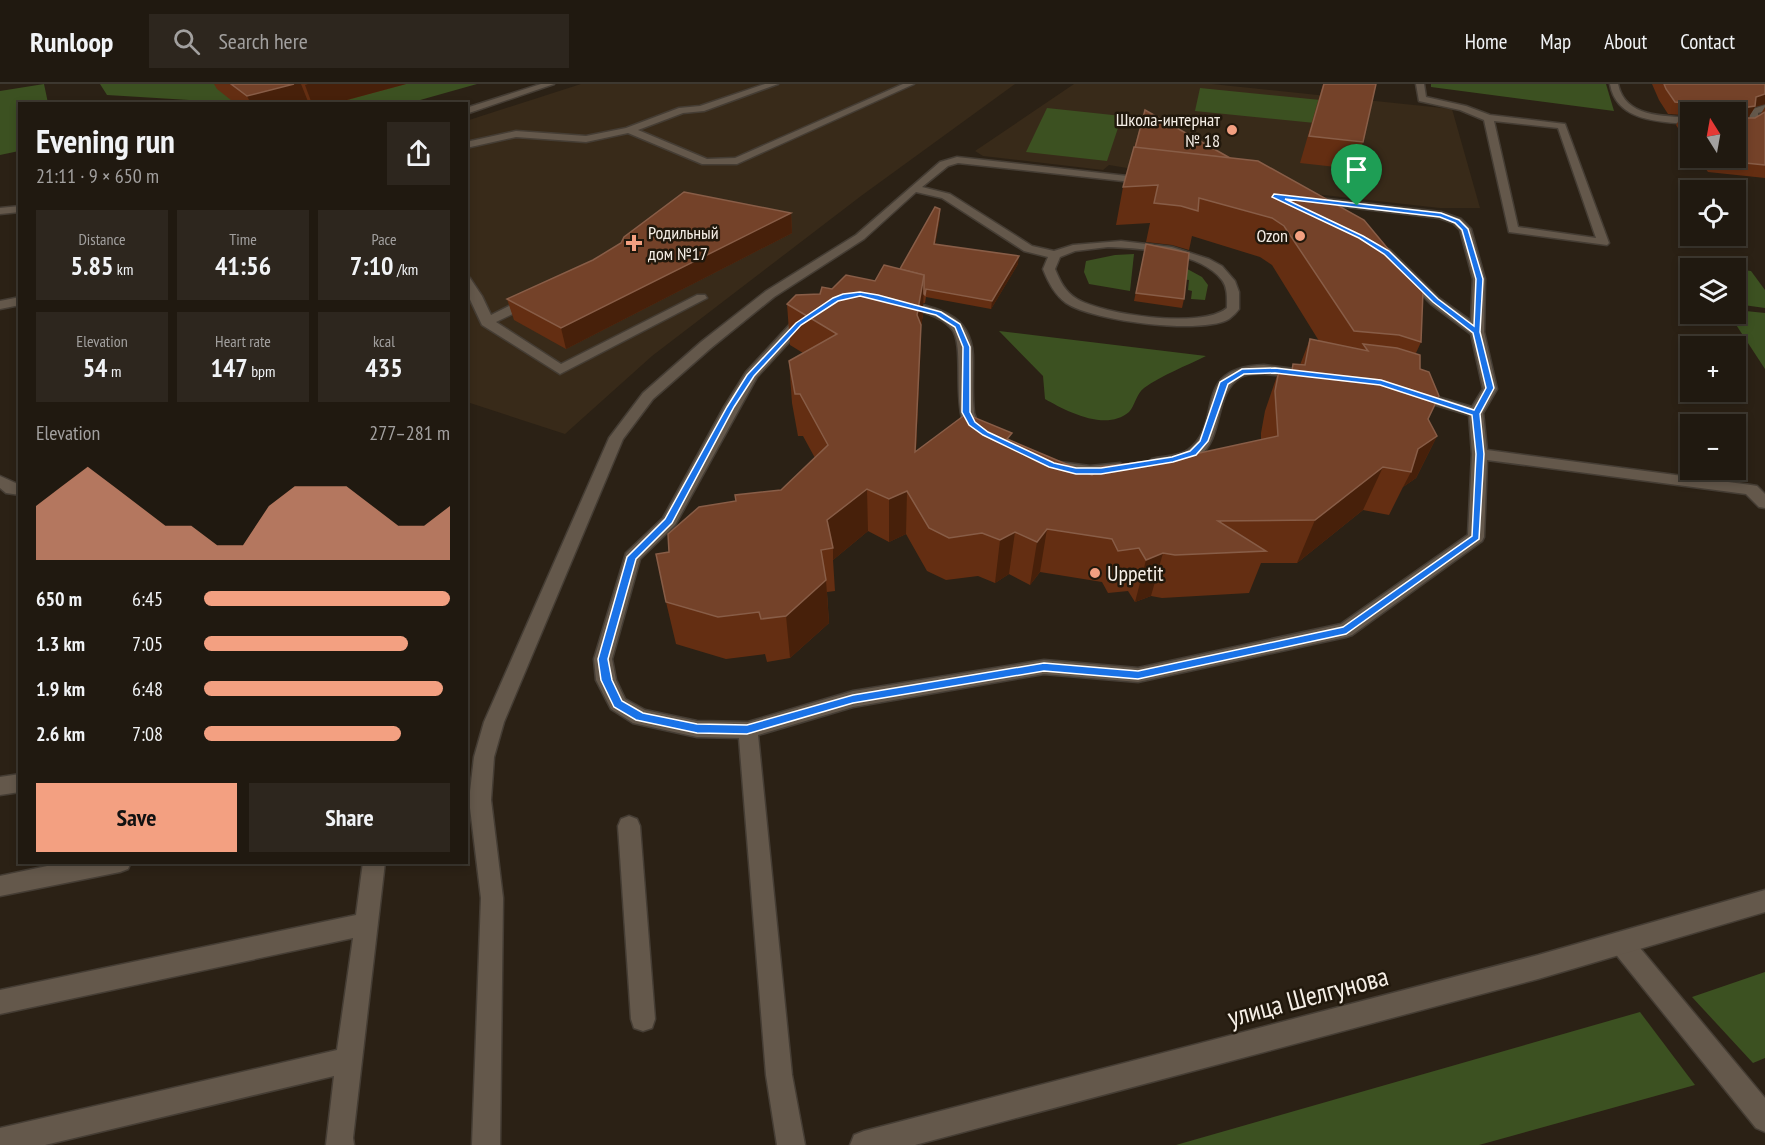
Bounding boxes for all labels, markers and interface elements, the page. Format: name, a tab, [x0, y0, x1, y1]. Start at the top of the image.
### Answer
search box	[149, 14, 569, 68]
text: Runloop	[30, 23, 113, 60]
icon: search	[170, 25, 203, 58]
text: Search here	[218, 27, 308, 55]
text: Home	[1465, 28, 1507, 55]
text: Map	[1540, 28, 1571, 55]
text: About	[1604, 28, 1647, 55]
text: Contact	[1680, 28, 1735, 55]
north arrow	[1680, 102, 1746, 168]
map controls	[1680, 102, 1746, 480]
place label: Школа-интернат № 18	[1116, 108, 1220, 152]
text: Evening run	[36, 119, 175, 162]
button: share	[387, 122, 450, 185]
marker: Школа-интернат № 18	[1225, 123, 1239, 137]
pin	[1331, 144, 1382, 206]
icon: arrive	[1340, 153, 1373, 186]
text: 21:11 · 9 × 650 m	[36, 163, 159, 189]
button: locate	[1680, 180, 1746, 246]
place label: Родильный дом №17	[648, 221, 719, 265]
place label: Ozon	[1256, 224, 1288, 247]
text: Distance	[78, 229, 126, 249]
text: Time	[229, 229, 257, 249]
text: Pace	[371, 229, 397, 249]
marker: Ozon	[1293, 229, 1307, 243]
marker: Родильный дом №17	[625, 234, 643, 252]
text: 5.85	[71, 249, 113, 282]
text: 41:56	[215, 249, 271, 282]
text: 7:10	[350, 249, 394, 282]
button: layers	[1680, 258, 1746, 324]
text: km	[113, 259, 133, 279]
text: /km	[394, 259, 418, 279]
text: Elevation	[76, 331, 128, 351]
text: Heart rate	[215, 331, 271, 351]
text: kcal	[373, 331, 395, 351]
button: +	[1680, 336, 1746, 402]
text: 54	[83, 351, 108, 384]
text: 147	[210, 351, 248, 384]
text: 435	[365, 351, 403, 384]
text: m	[108, 361, 121, 381]
text: bpm	[248, 361, 276, 381]
button: −	[1680, 414, 1746, 480]
text: Elevation	[36, 420, 100, 446]
text: 277–281 m	[369, 420, 450, 446]
place label: Uppetit	[1107, 559, 1164, 587]
marker: Uppetit	[1088, 566, 1102, 580]
text: 650 m	[36, 586, 82, 612]
text: 6:45	[132, 586, 163, 612]
text: 1.3 km	[36, 631, 85, 657]
text: 7:05	[132, 631, 163, 657]
text: 1.9 km	[36, 676, 85, 702]
text: 6:48	[132, 676, 163, 702]
text: 2.6 km	[36, 721, 85, 747]
text: 7:08	[132, 721, 163, 747]
button: Save	[36, 783, 237, 852]
button: Share	[249, 783, 450, 852]
street label: улица Шелгунова	[1224, 958, 1392, 1034]

